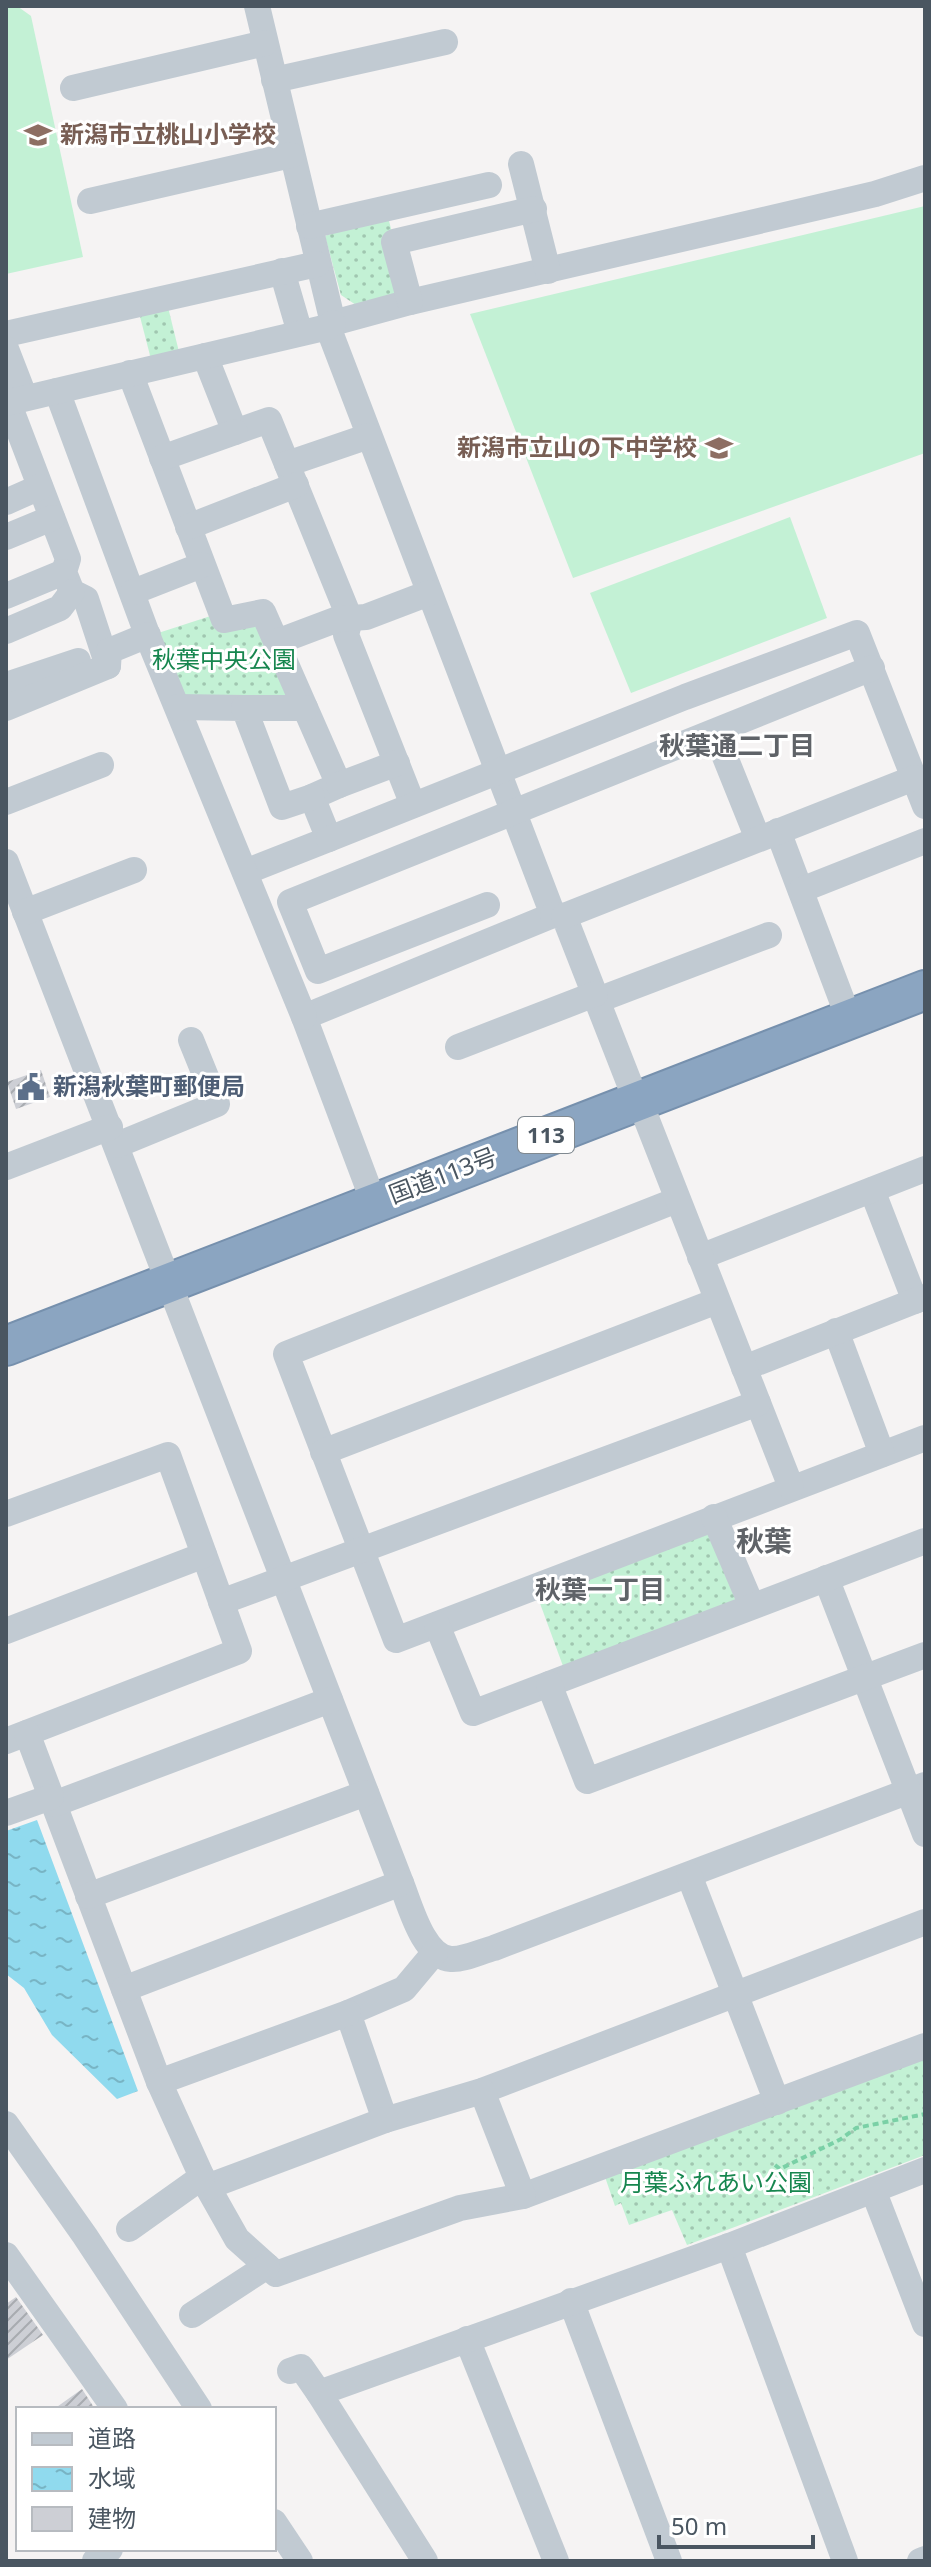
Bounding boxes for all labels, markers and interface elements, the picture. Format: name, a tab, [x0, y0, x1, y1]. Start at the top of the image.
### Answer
place label: 新潟市立桃山小学校	[60, 117, 276, 150]
school or university icon: 新潟市立桃山小学校	[23, 120, 53, 150]
place label: 新潟市立山の下中学校	[457, 430, 697, 463]
school or university icon: 新潟市立山の下中学校	[704, 433, 734, 463]
park label: 秋葉中央公園	[152, 642, 296, 675]
district label: 秋葉通二丁目	[659, 727, 815, 763]
place label: 新潟秋葉町郵便局	[53, 1069, 245, 1102]
public building icon: 新潟秋葉町郵便局	[16, 1072, 46, 1102]
road number: 113	[518, 1117, 574, 1153]
street label: 国道113号	[384, 1139, 501, 1210]
district label: 秋葉	[736, 1521, 792, 1559]
district label: 秋葉一丁目	[535, 1571, 665, 1607]
park label: 月葉ふれあい公園	[620, 2165, 812, 2198]
legend	[16, 2407, 276, 2551]
text: 道路	[88, 2421, 136, 2454]
text: 水域	[88, 2461, 136, 2494]
scale bar	[659, 2499, 813, 2549]
text: 建物	[88, 2501, 136, 2534]
text: 50 m	[671, 2509, 727, 2542]

